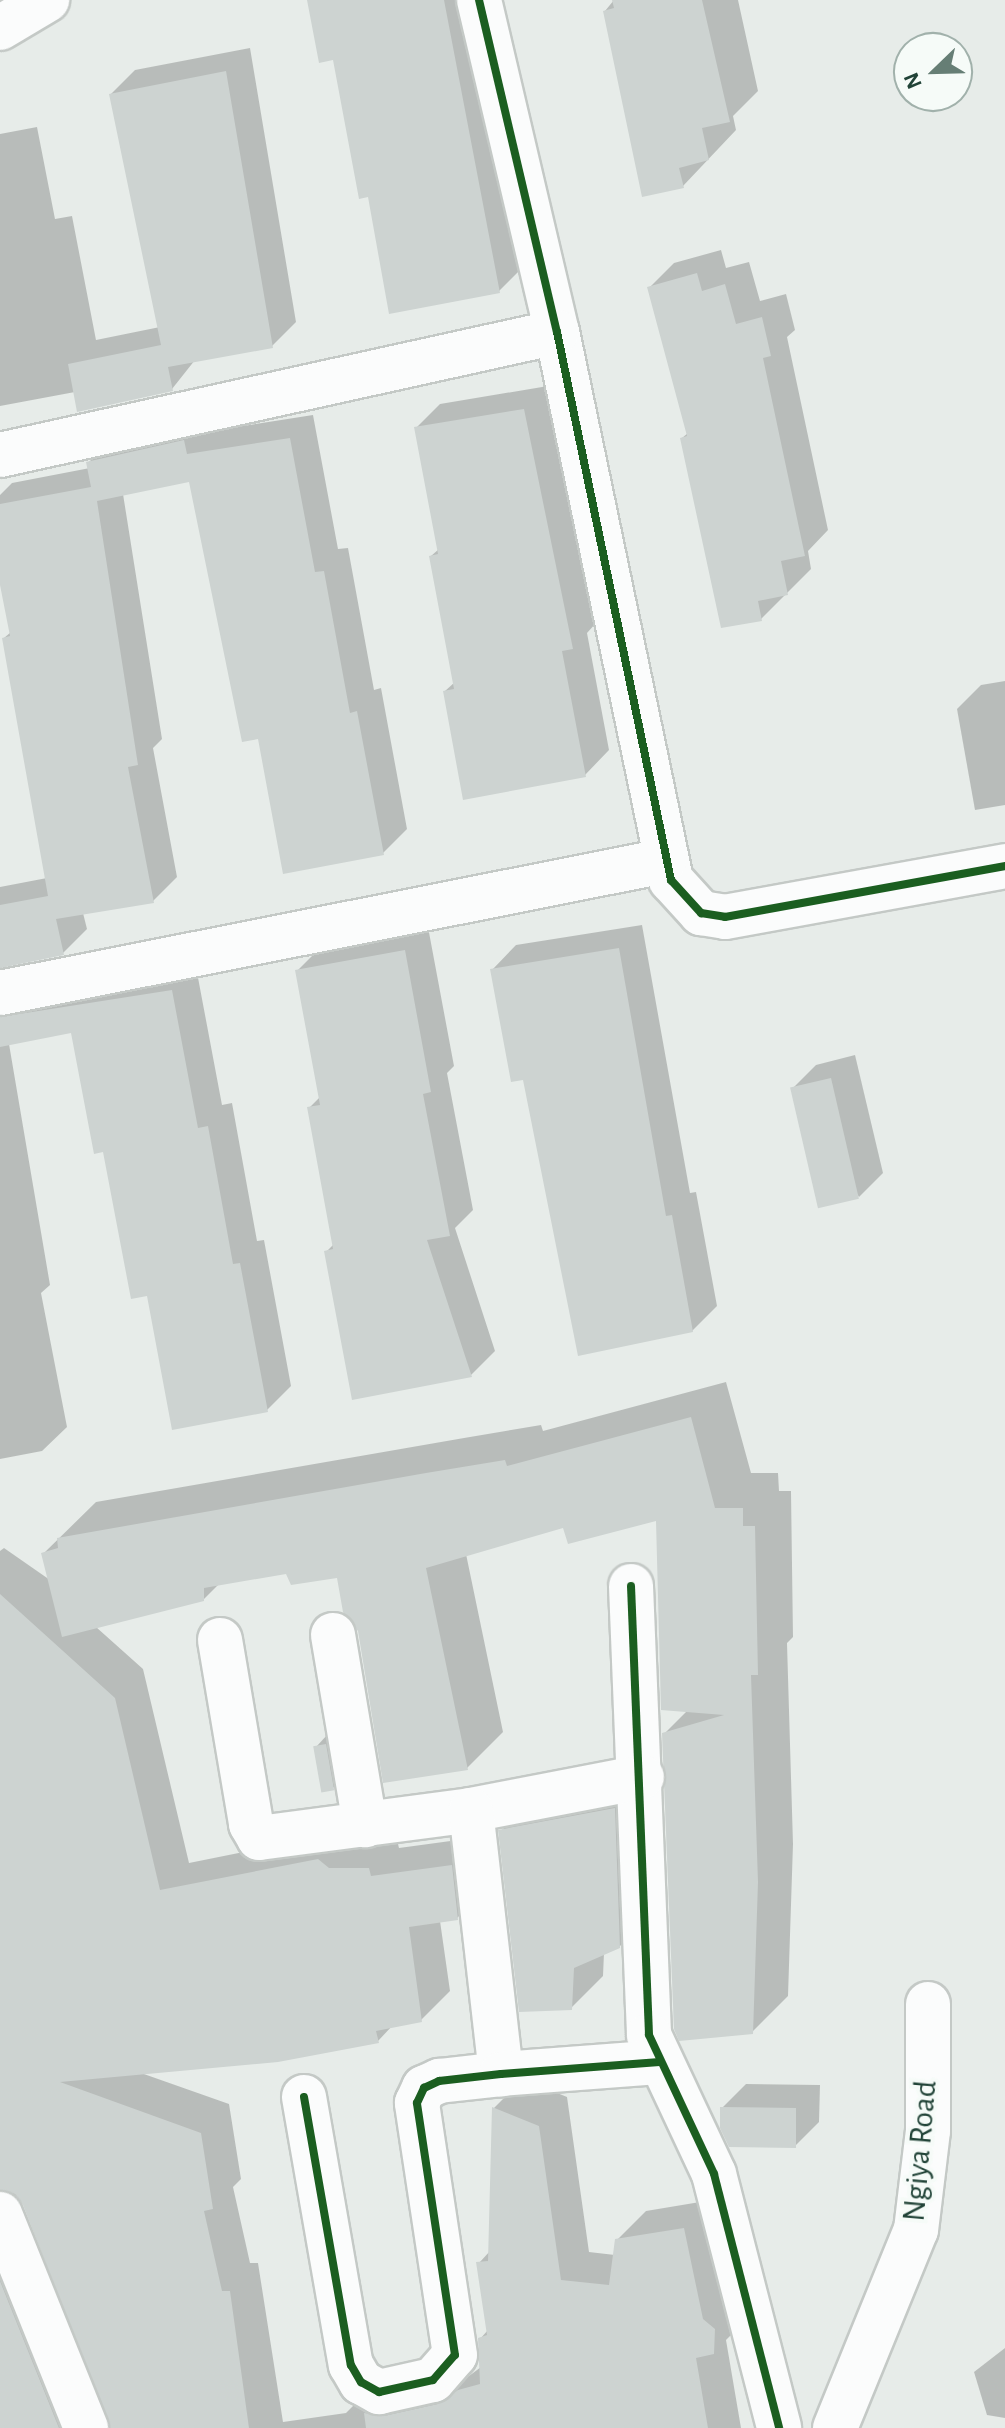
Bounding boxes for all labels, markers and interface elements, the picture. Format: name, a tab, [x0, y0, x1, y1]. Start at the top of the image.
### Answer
north arrow	[893, 32, 973, 112]
text: N	[900, 69, 926, 92]
street label: Ngiya Road	[895, 2079, 945, 2223]

